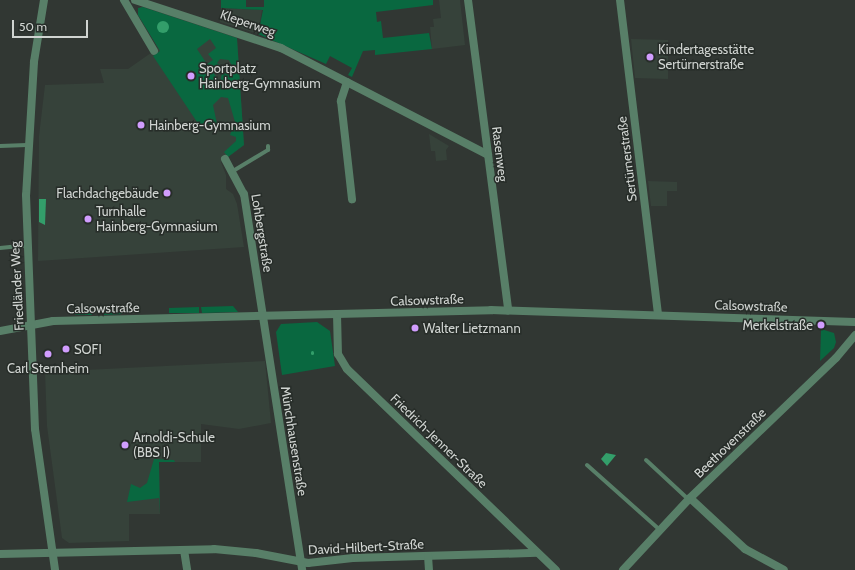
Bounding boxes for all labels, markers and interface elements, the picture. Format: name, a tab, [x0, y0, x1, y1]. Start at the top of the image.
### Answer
street label: Kleperweg	[218, 6, 278, 40]
scale bar	[14, 12, 90, 38]
text: 50 m	[19, 19, 47, 34]
place label: Kindertagesstätte Sertürnerstraße	[658, 42, 754, 73]
marker: Kindertagesstätte Sertürnerstraße	[645, 52, 655, 62]
place label: Sportplatz Hainberg-Gymnasium	[199, 61, 321, 92]
marker: Sportplatz Hainberg-Gymnasium	[186, 71, 196, 81]
street label: Sertürnerstraße	[614, 115, 640, 203]
place label: Hainberg-Gymnasium	[149, 117, 271, 133]
marker: Hainberg-Gymnasium	[136, 120, 146, 130]
street label: Rasenweg	[489, 125, 511, 183]
place label: Flachdachgebäude	[56, 185, 159, 201]
marker: Flachdachgebäude	[162, 188, 172, 198]
street label: Lohbergstraße	[248, 193, 276, 273]
place label: Turnhalle Hainberg-Gymnasium	[96, 204, 218, 235]
marker: Turnhalle Hainberg-Gymnasium	[83, 214, 93, 224]
street label: Friedländer Weg	[7, 241, 27, 331]
street label: Calsowstraße	[390, 291, 464, 309]
street label: Calsowstraße	[714, 297, 788, 315]
street label: Calsowstraße	[66, 300, 140, 316]
place label: Merkelstraße	[742, 317, 813, 333]
place label: Walter Lietzmann	[423, 320, 521, 336]
marker: Merkelstraße	[816, 320, 826, 330]
marker: Walter Lietzmann	[410, 323, 420, 333]
place label: SOFI	[74, 341, 102, 357]
marker: SOFI	[61, 344, 71, 354]
marker: Carl Sternheim	[43, 349, 53, 359]
place label: Carl Sternheim	[7, 360, 89, 376]
street label: Münchhausenstraße	[278, 385, 310, 497]
street label: Friedrich-Jenner-Straße	[387, 391, 491, 491]
street label: Beethovenstraße	[691, 405, 769, 481]
place label: Arnoldi-Schule (BBS I)	[133, 430, 215, 461]
marker: Arnoldi-Schule (BBS I)	[120, 440, 130, 450]
street label: David-Hilbert-Straße	[308, 536, 424, 558]

